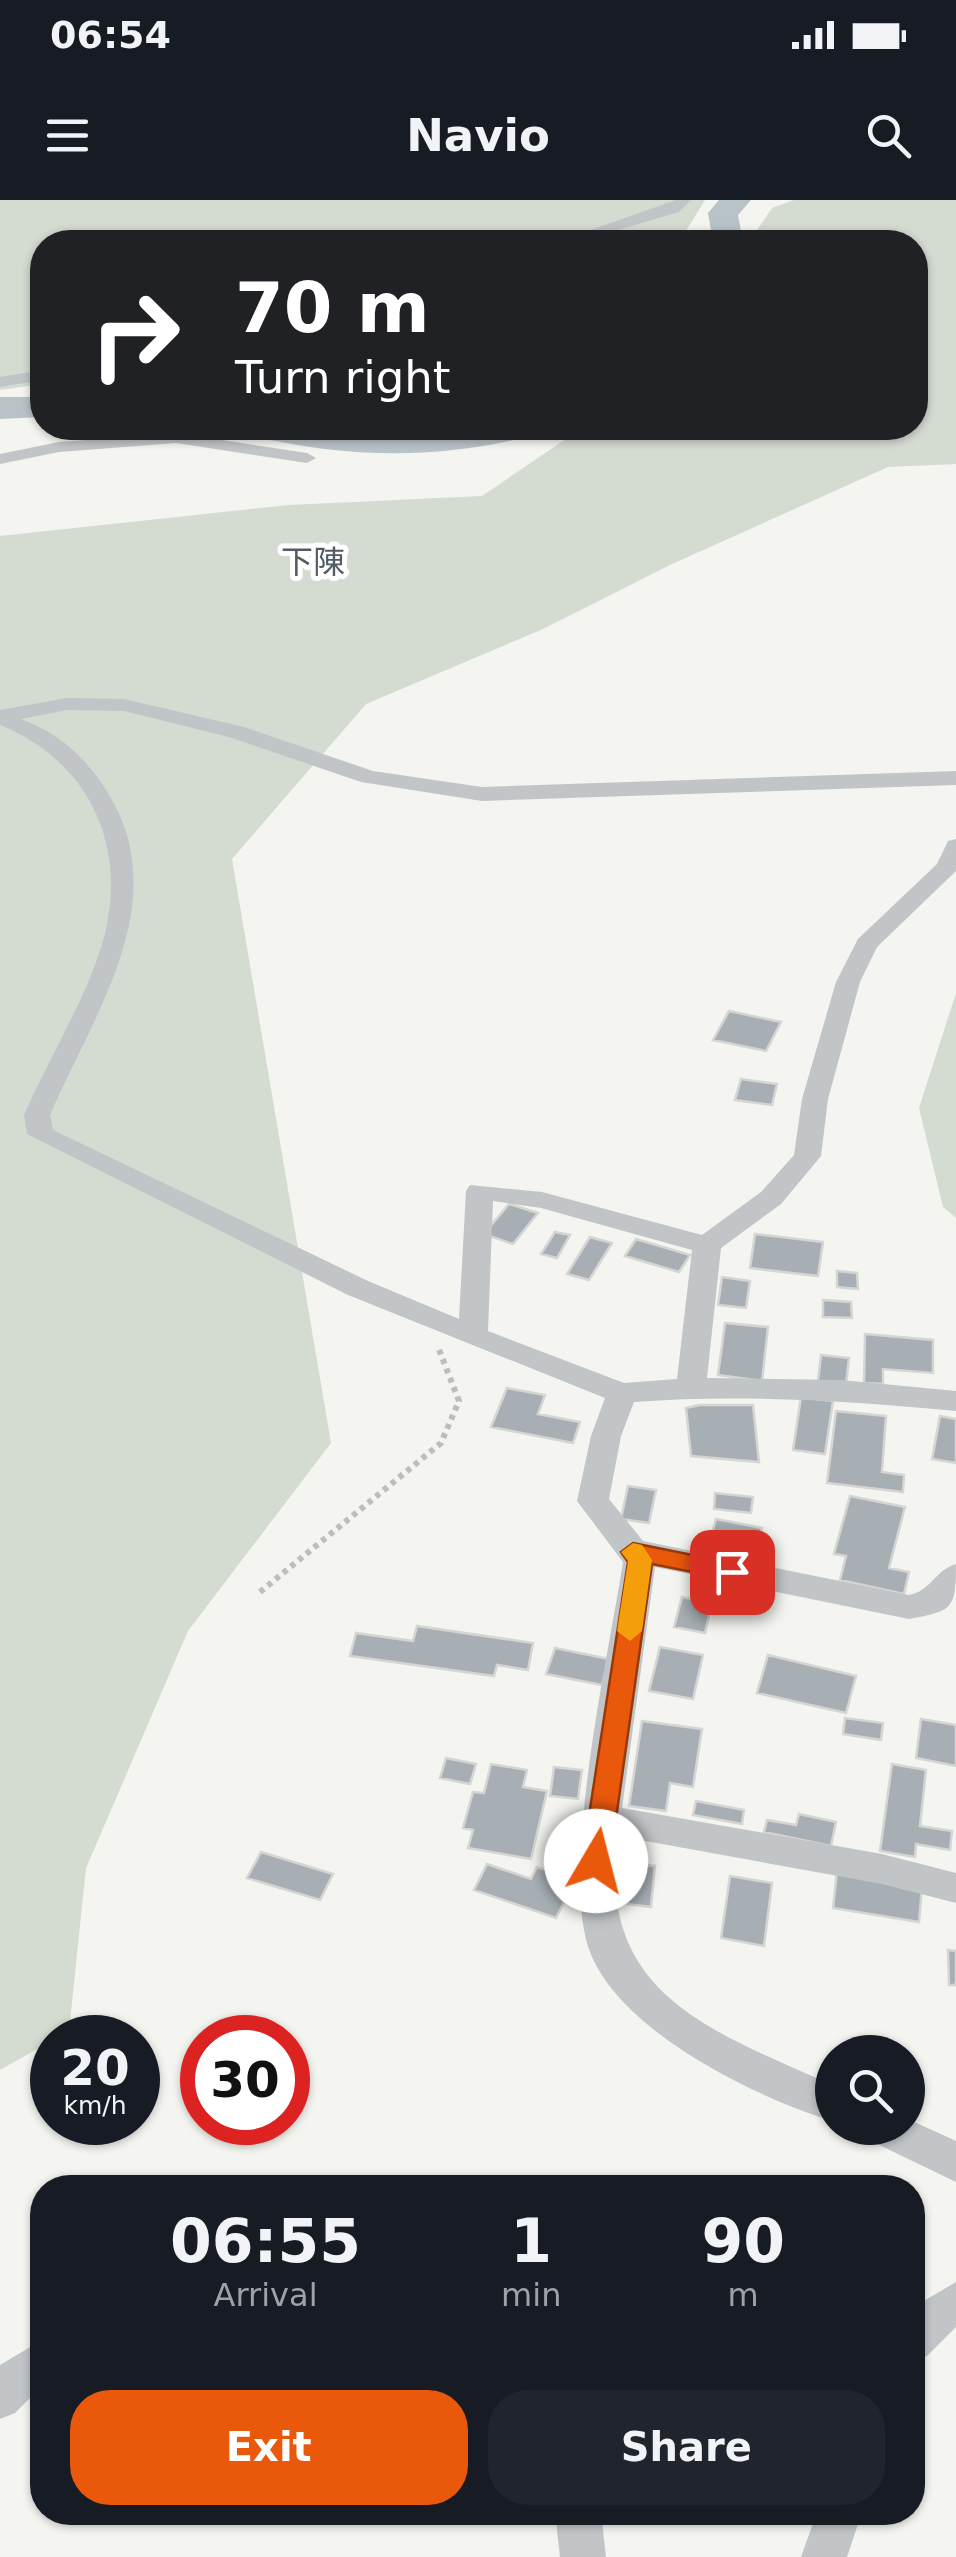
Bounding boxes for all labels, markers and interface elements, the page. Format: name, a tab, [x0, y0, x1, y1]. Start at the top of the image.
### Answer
text: 06:54	[50, 13, 171, 57]
icon: menu	[40, 108, 95, 163]
icon: search	[861, 108, 916, 163]
text: Navio	[406, 109, 550, 162]
text: 70 m	[235, 267, 430, 349]
icon: right	[70, 270, 200, 400]
text: Turn right	[235, 351, 450, 404]
district label: 下陳	[281, 543, 345, 581]
pin	[690, 1530, 775, 1615]
icon: arrive	[705, 1545, 760, 1600]
position arrow	[544, 1809, 648, 1913]
speed limit sign: 30	[180, 2015, 310, 2145]
map controls	[815, 2035, 925, 2145]
button: search	[815, 2035, 925, 2145]
text: 20	[60, 2039, 130, 2097]
text: km/h	[63, 2091, 127, 2120]
text: 06:55	[170, 2206, 361, 2276]
text: 1	[510, 2206, 552, 2276]
text: 90	[701, 2206, 785, 2276]
text: Arrival	[214, 2276, 318, 2314]
text: min	[501, 2276, 561, 2314]
text: m	[728, 2276, 759, 2314]
button: Exit	[70, 2390, 468, 2505]
button: Share	[488, 2390, 885, 2505]

